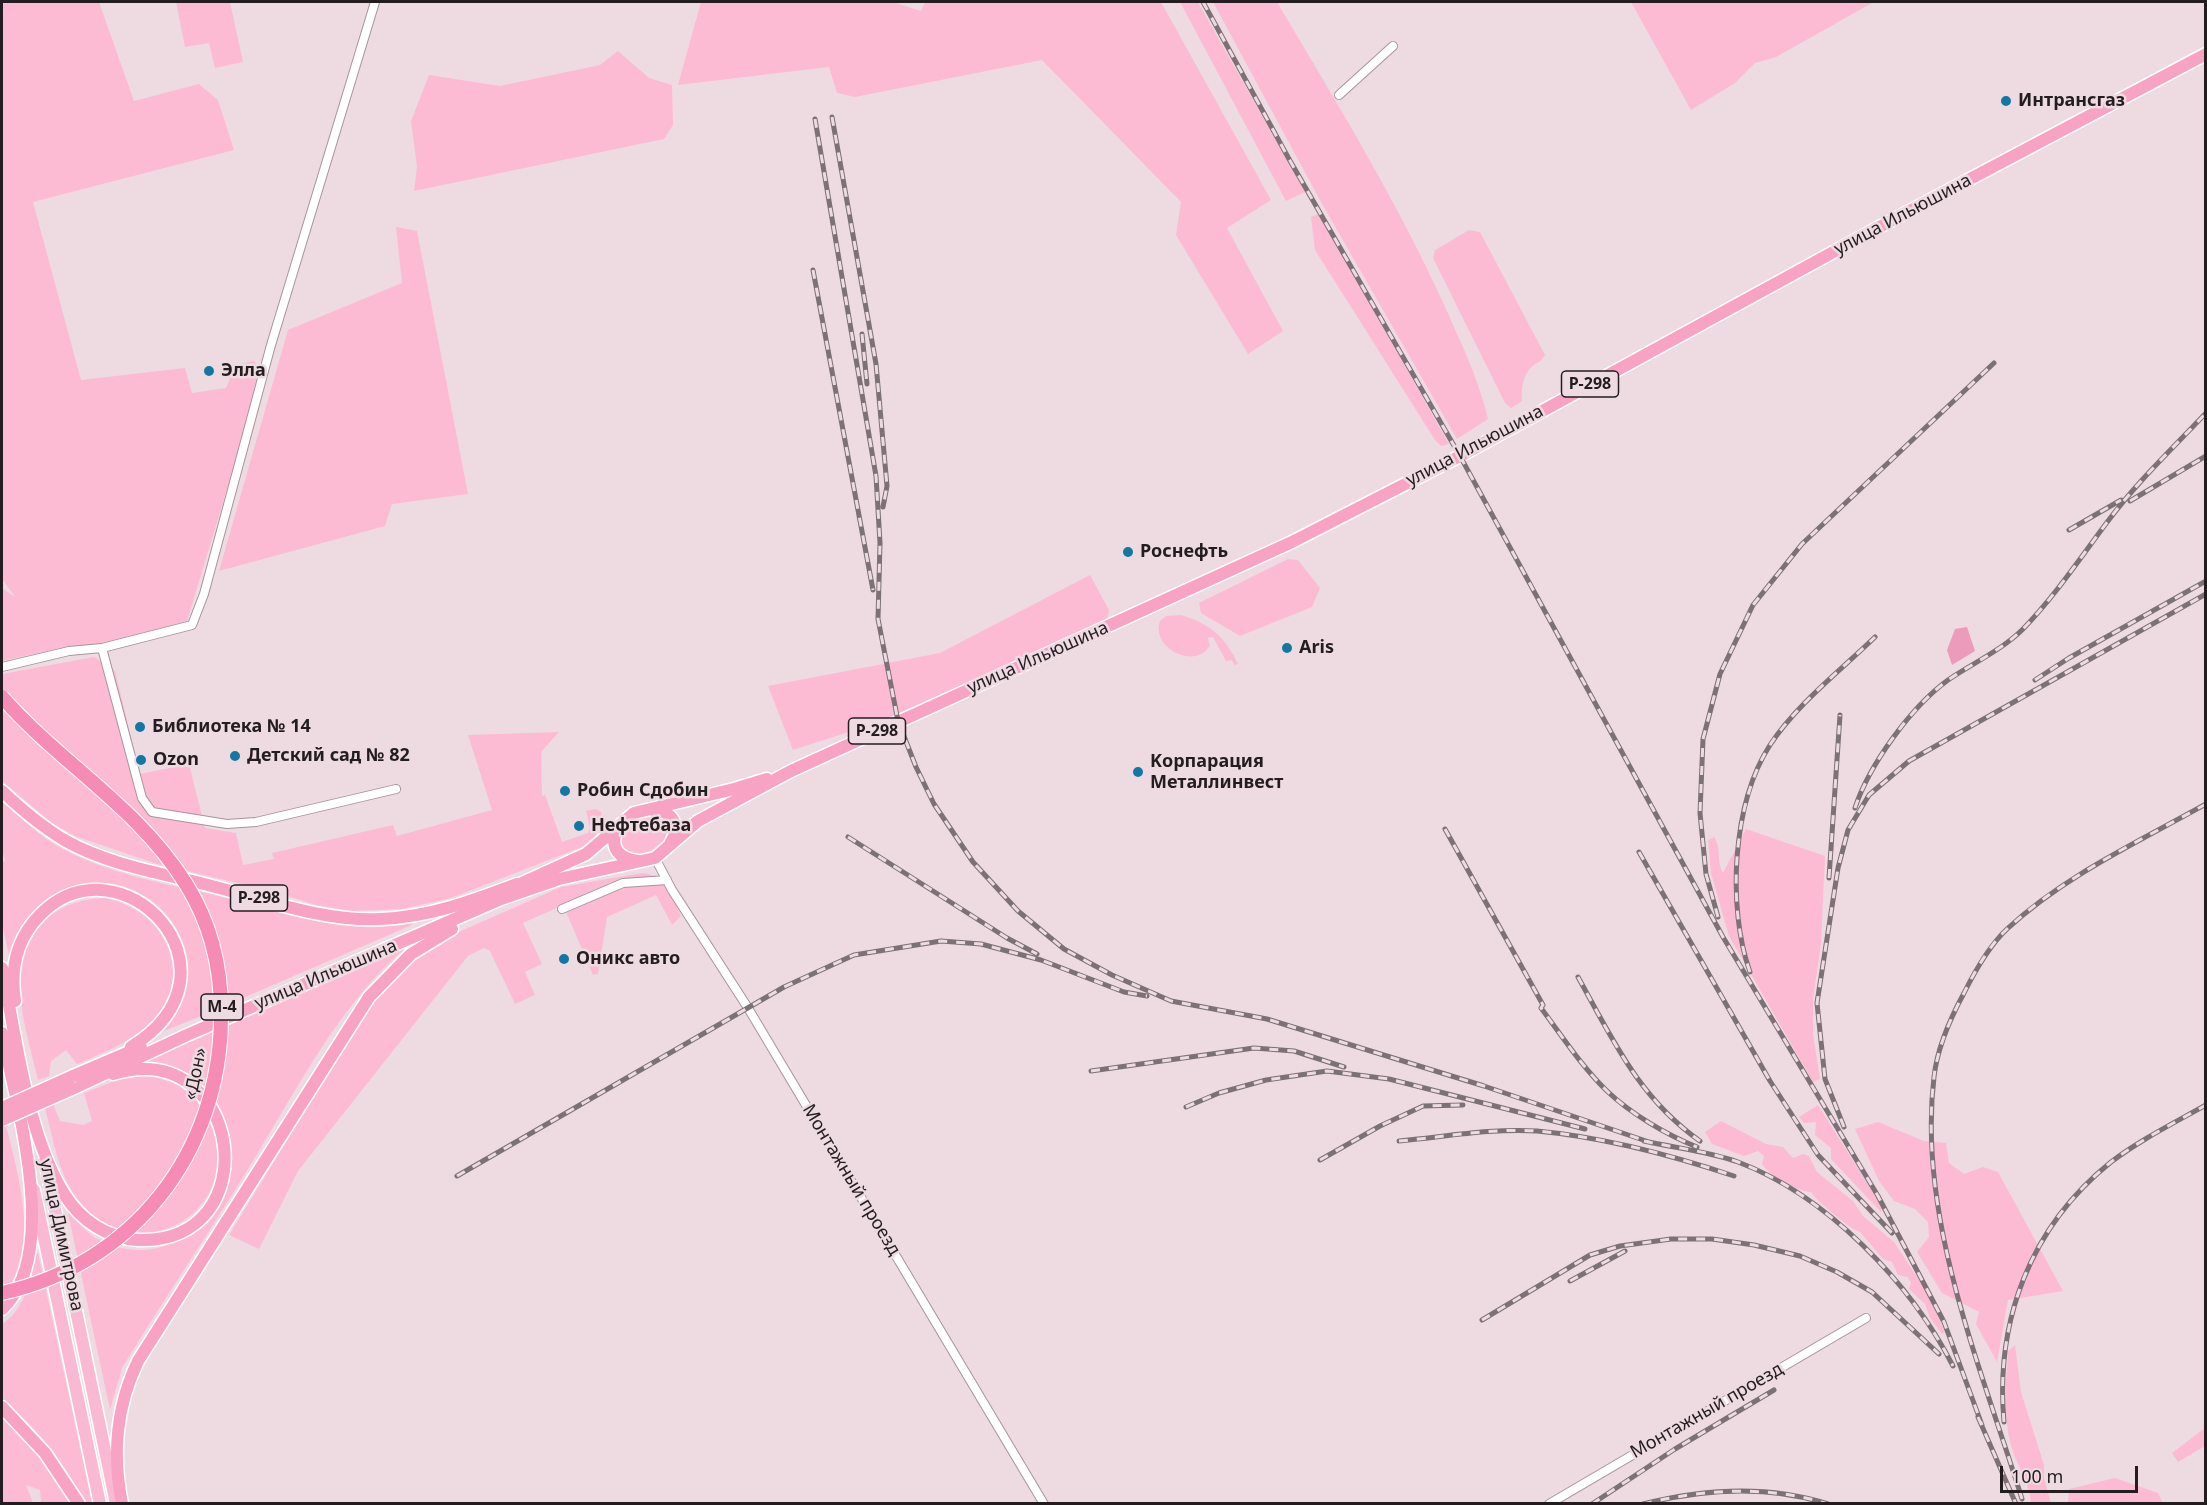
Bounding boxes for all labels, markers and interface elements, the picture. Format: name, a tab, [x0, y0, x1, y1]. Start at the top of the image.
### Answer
place label: Интрансгаз	[2018, 90, 2125, 112]
marker: Интрансгаз	[1999, 94, 2013, 108]
street label: улица Ильюшина	[1831, 170, 1975, 260]
place label: Элла	[221, 360, 266, 382]
marker: Элла	[202, 364, 216, 378]
road number: Р-298	[1562, 371, 1618, 397]
street label: улица Ильюшина	[1403, 401, 1547, 491]
place label: Роснефть	[1140, 541, 1228, 563]
marker: Роснефть	[1121, 545, 1135, 559]
street label: улица Ильюшина	[964, 617, 1112, 699]
place label: Aris	[1299, 637, 1334, 659]
marker: Aris	[1280, 641, 1294, 655]
place label: Библиотека № 14	[152, 716, 311, 738]
road number: Р-298	[848, 718, 906, 744]
marker: Библиотека № 14	[133, 720, 147, 734]
place label: Детский сад № 82	[247, 745, 410, 767]
place label: Ozon	[153, 749, 199, 771]
marker: Детский сад № 82	[228, 749, 242, 763]
place label: Kорпарация Металлинвест	[1150, 751, 1283, 794]
marker: Ozon	[134, 753, 148, 767]
marker: Kорпарация Металлинвест	[1131, 765, 1145, 779]
place label: Робин Сдобин	[577, 780, 708, 802]
marker: Робин Сдобин	[558, 784, 572, 798]
place label: Нефтебаза	[591, 815, 691, 837]
marker: Нефтебаза	[572, 819, 586, 833]
road number: Р-298	[230, 885, 288, 911]
street label: улица Ильюшина	[252, 935, 400, 1015]
place label: Оникс авто	[576, 948, 680, 970]
marker: Оникс авто	[557, 952, 571, 966]
road number: М-4	[201, 994, 243, 1020]
street label: «Дон»	[180, 1046, 212, 1102]
street label: Монтажный проезд	[797, 1101, 905, 1259]
street label: улица Димитрова	[34, 1157, 88, 1313]
street label: Монтажный проезд	[1627, 1359, 1787, 1463]
scale bar	[2003, 1454, 2141, 1492]
text: 100 m	[2011, 1464, 2063, 1488]

